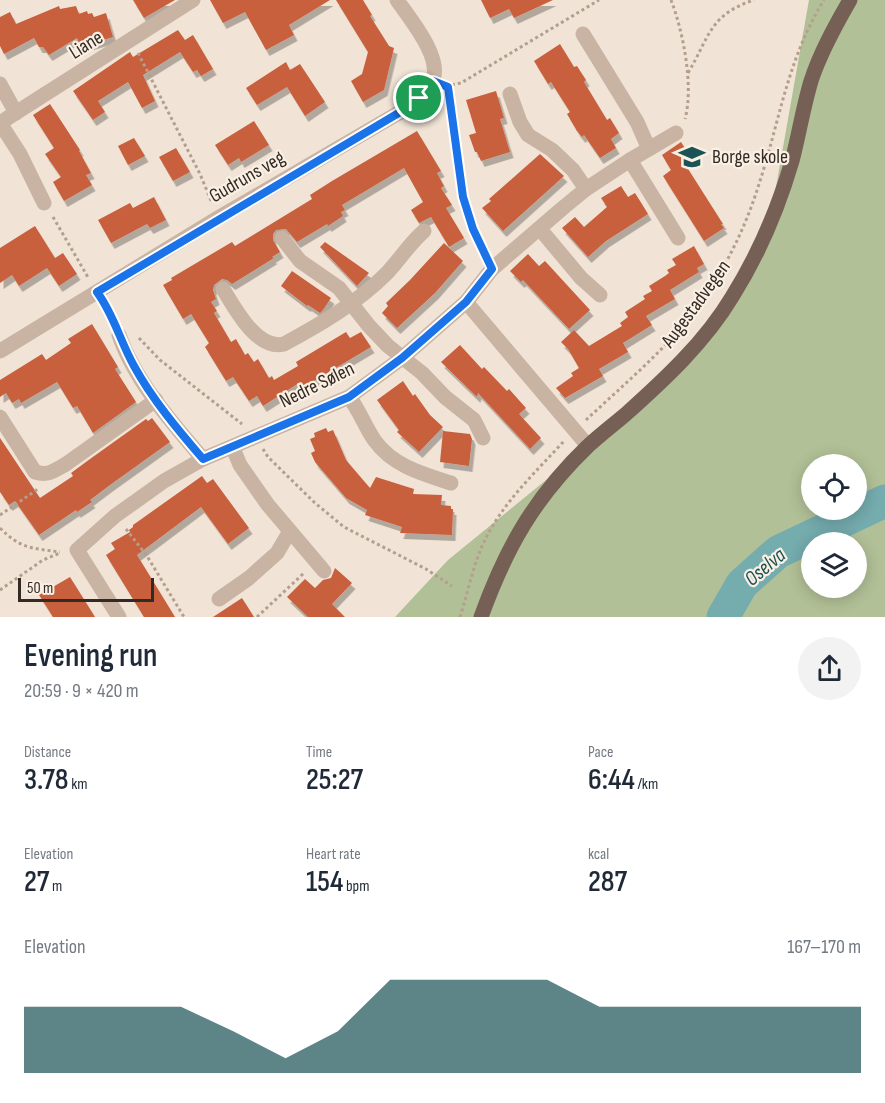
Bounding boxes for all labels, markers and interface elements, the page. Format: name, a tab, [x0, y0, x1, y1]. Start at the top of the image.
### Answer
street label: Liane	[65, 25, 107, 65]
pin	[393, 72, 444, 123]
icon: arrive	[402, 81, 435, 114]
school or university icon: Borge skole	[677, 142, 707, 172]
place label: Borge skole	[712, 145, 788, 169]
street label: Gudruns veg	[205, 146, 289, 208]
street label: Augestadvegen	[656, 256, 736, 353]
street label: Nedre Sølen	[276, 357, 358, 413]
map controls	[801, 454, 867, 598]
button: locate	[801, 454, 867, 520]
button: layers	[801, 532, 867, 598]
water label: Oselva	[739, 542, 791, 591]
scale bar	[18, 575, 154, 602]
text: 50 m	[27, 579, 53, 598]
text: Evening run	[24, 636, 158, 676]
button: share	[798, 637, 861, 700]
text: 20:59 · 9 × 420 m	[24, 679, 139, 703]
text: Distance	[24, 743, 71, 762]
text: Time	[306, 743, 332, 762]
text: Pace	[588, 743, 613, 762]
text: 3.78	[24, 762, 69, 798]
text: 25:27	[306, 762, 363, 798]
text: 6:44	[588, 762, 635, 798]
text: km	[69, 775, 88, 794]
text: /km	[635, 775, 658, 794]
text: Elevation	[24, 845, 73, 864]
text: Heart rate	[306, 845, 361, 864]
text: kcal	[588, 845, 609, 864]
text: 27	[24, 864, 49, 900]
text: 154	[306, 864, 343, 900]
text: 287	[588, 864, 627, 900]
text: m	[49, 877, 62, 896]
text: bpm	[343, 877, 369, 896]
text: Elevation	[24, 935, 86, 959]
text: 167–170 m	[787, 935, 861, 959]

